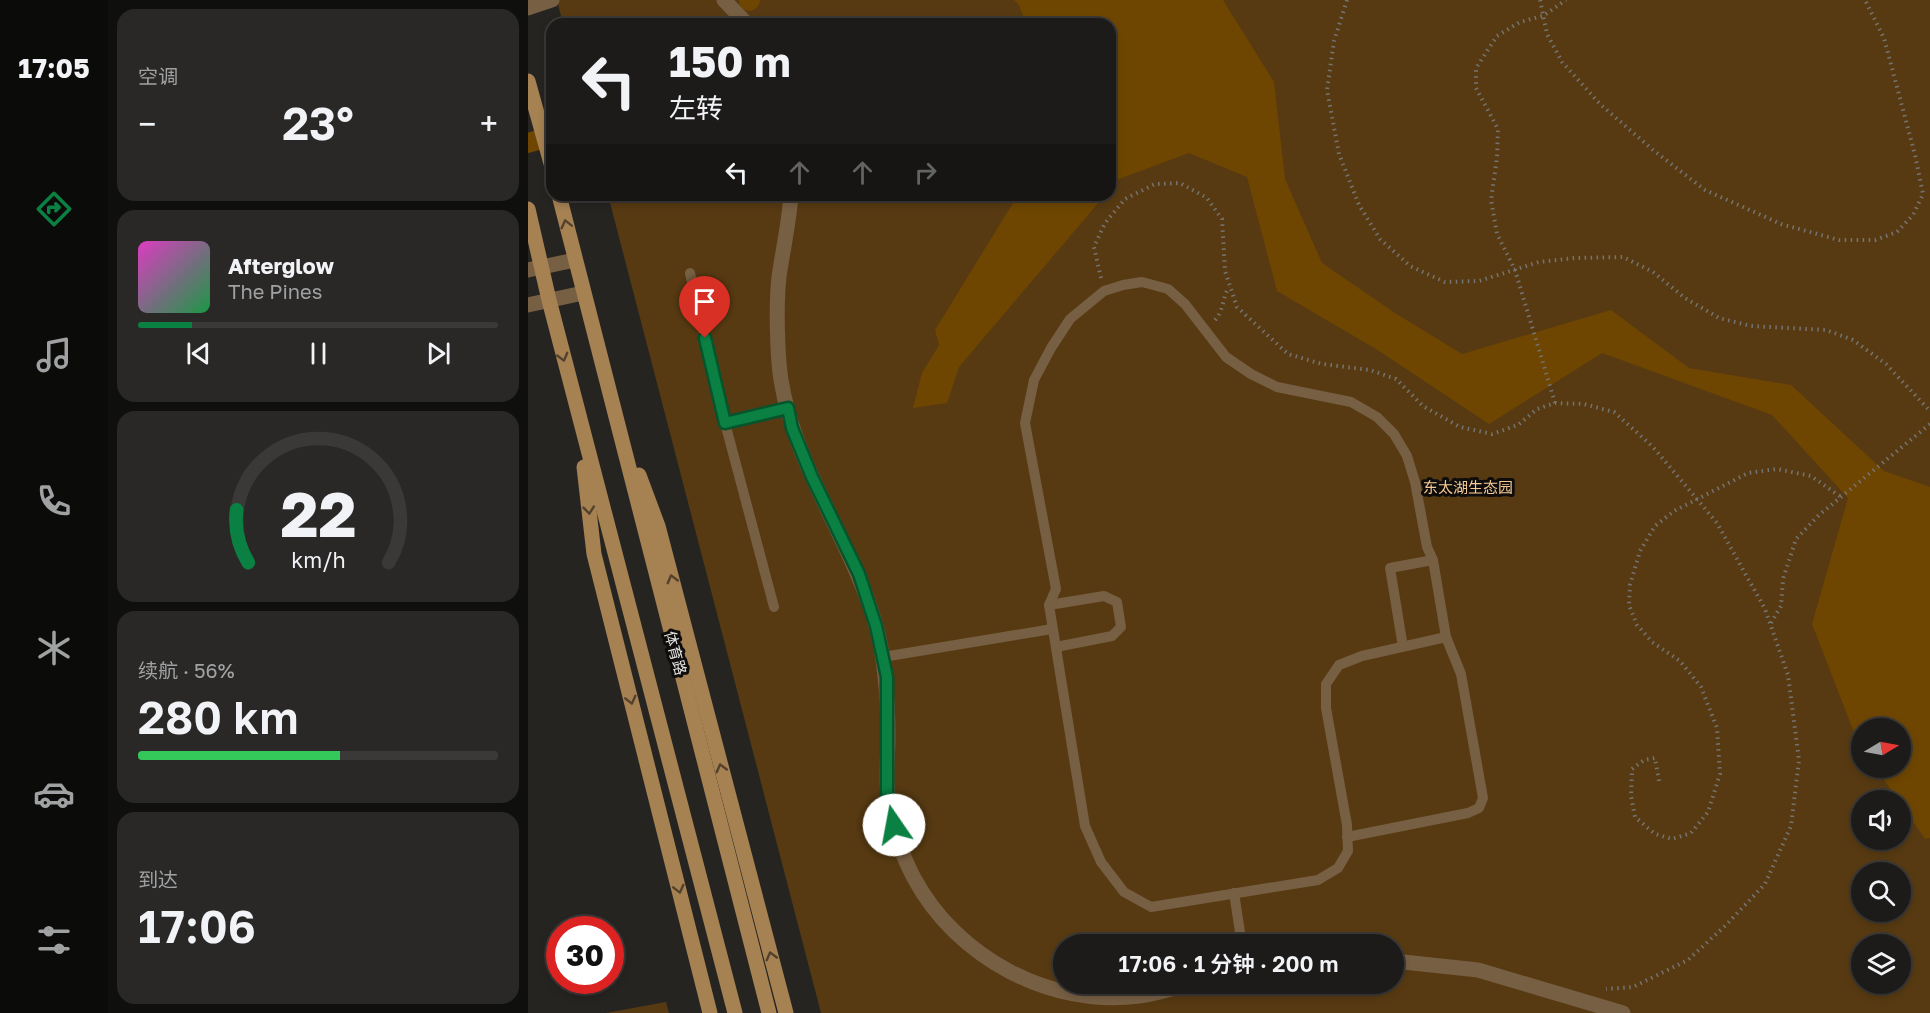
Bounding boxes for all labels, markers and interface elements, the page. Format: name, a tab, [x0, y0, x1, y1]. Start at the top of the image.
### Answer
text: 150 m	[669, 36, 791, 86]
icon: left	[570, 42, 648, 120]
text: 17:05	[18, 52, 90, 84]
text: 空调	[138, 64, 178, 88]
text: 左转	[669, 92, 723, 124]
text: 23°	[282, 96, 354, 150]
text: −	[138, 104, 156, 143]
text: +	[480, 104, 498, 143]
icon: left	[720, 156, 753, 189]
icon: ahead	[783, 156, 816, 189]
icon: ahead	[846, 156, 879, 189]
icon: right	[909, 156, 942, 189]
icon: directions	[33, 188, 75, 230]
one-way arrow	[561, 219, 574, 229]
text: Afterglow	[228, 252, 334, 279]
pin	[679, 276, 730, 338]
text: The Pines	[228, 279, 322, 303]
icon: arrive	[688, 285, 721, 318]
icon: music	[33, 334, 75, 376]
icon: previous	[182, 337, 215, 370]
icon: pause	[302, 337, 335, 370]
icon: next	[422, 337, 455, 370]
one-way arrow	[556, 351, 569, 361]
text: 22	[280, 477, 356, 552]
park label: 东太湖生态园	[1423, 478, 1513, 496]
icon: phone	[33, 480, 75, 522]
one-way arrow	[582, 505, 594, 515]
text: km/h	[291, 548, 345, 574]
one-way arrow	[666, 574, 679, 584]
icon: climate	[33, 627, 75, 669]
street label: 体育路	[661, 629, 691, 677]
text: 续航 · 56%	[138, 658, 235, 682]
text: 280 km	[138, 690, 299, 744]
one-way arrow	[623, 695, 636, 705]
north arrow	[1851, 718, 1911, 778]
map controls	[1851, 718, 1911, 994]
one-way arrow	[716, 763, 729, 773]
icon: car	[33, 773, 75, 815]
button: sound	[1851, 790, 1911, 850]
position arrow	[862, 793, 926, 857]
button: search	[1851, 862, 1911, 922]
text: 到达	[138, 867, 178, 891]
one-way arrow	[671, 884, 684, 894]
text: 17:06	[138, 899, 256, 953]
speed limit sign: 30	[546, 916, 624, 994]
icon: filters	[33, 919, 75, 961]
button: layers	[1851, 934, 1911, 994]
text: 17:06 · 1 分钟 · 200 m	[1119, 950, 1338, 977]
one-way arrow	[765, 952, 778, 962]

